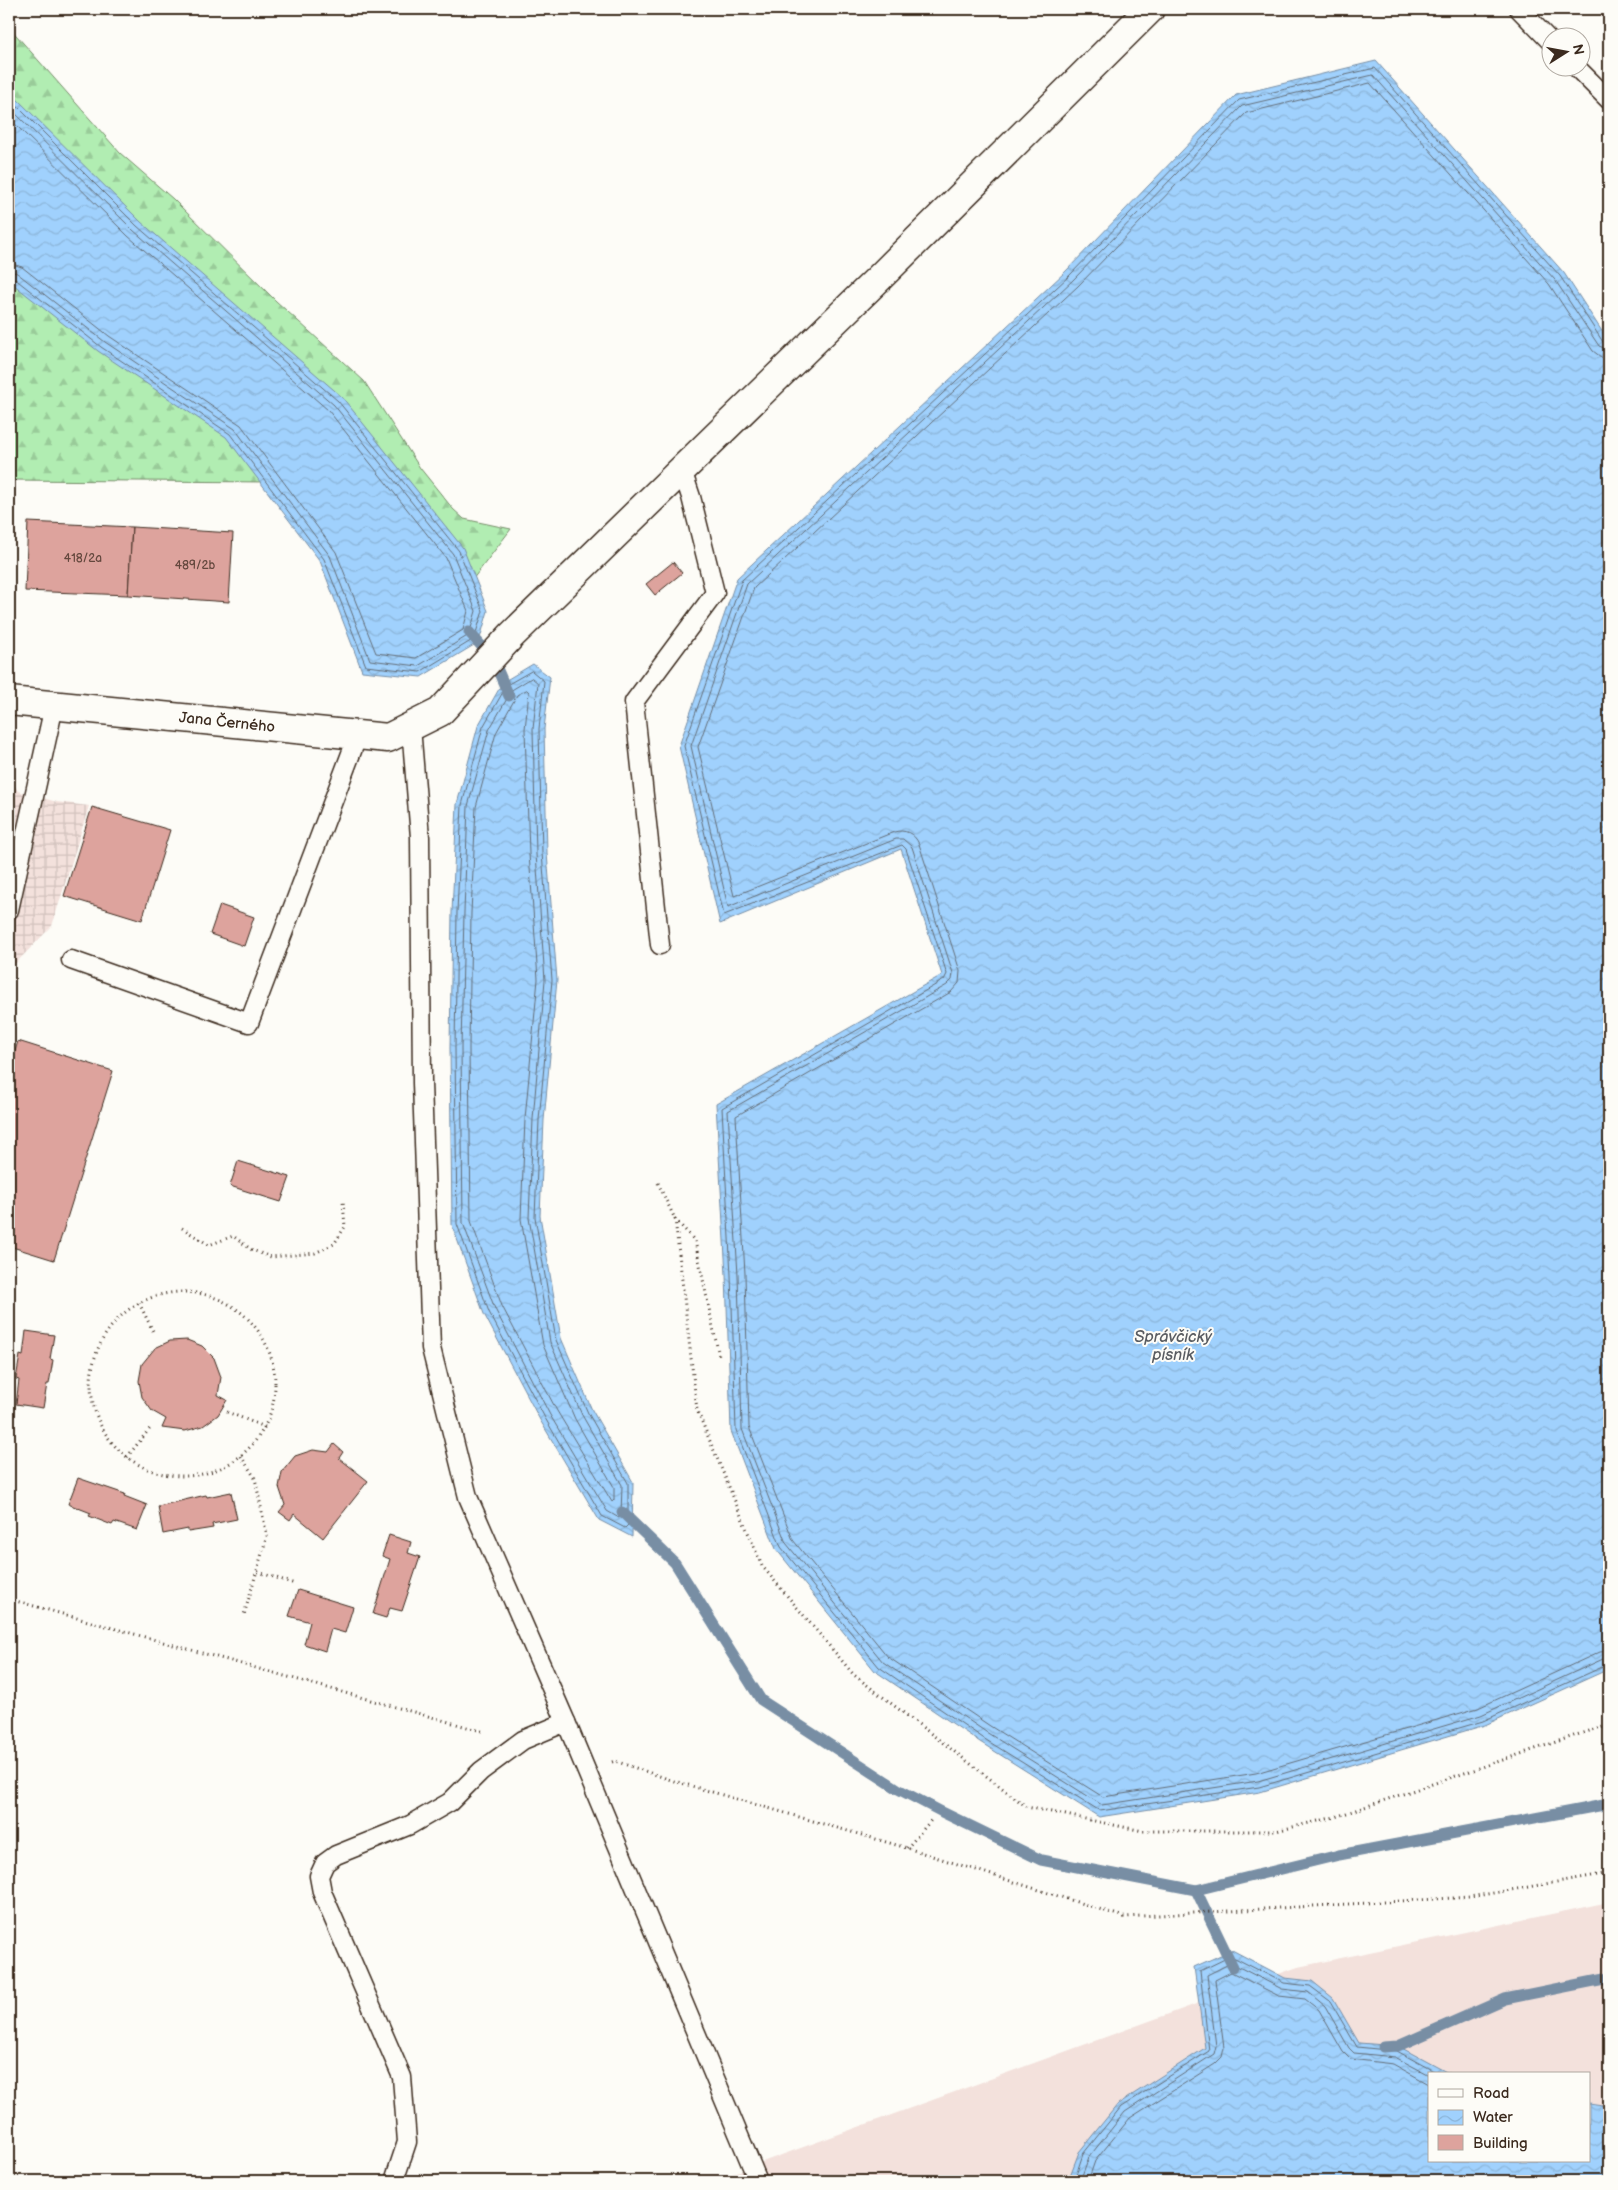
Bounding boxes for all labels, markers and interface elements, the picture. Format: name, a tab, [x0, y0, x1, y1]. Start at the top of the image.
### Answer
north arrow	[1540, 28, 1590, 78]
text: N	[1569, 43, 1588, 56]
house number: 418/2a	[64, 551, 102, 566]
house number: 489/2b	[175, 558, 215, 573]
street label: Jana Černého	[178, 708, 276, 737]
water label: Správčický písník	[1134, 1328, 1213, 1365]
legend	[1428, 2072, 1590, 2162]
text: Road	[1473, 2084, 1509, 2103]
text: Water	[1473, 2108, 1513, 2127]
text: Building	[1473, 2134, 1528, 2153]

